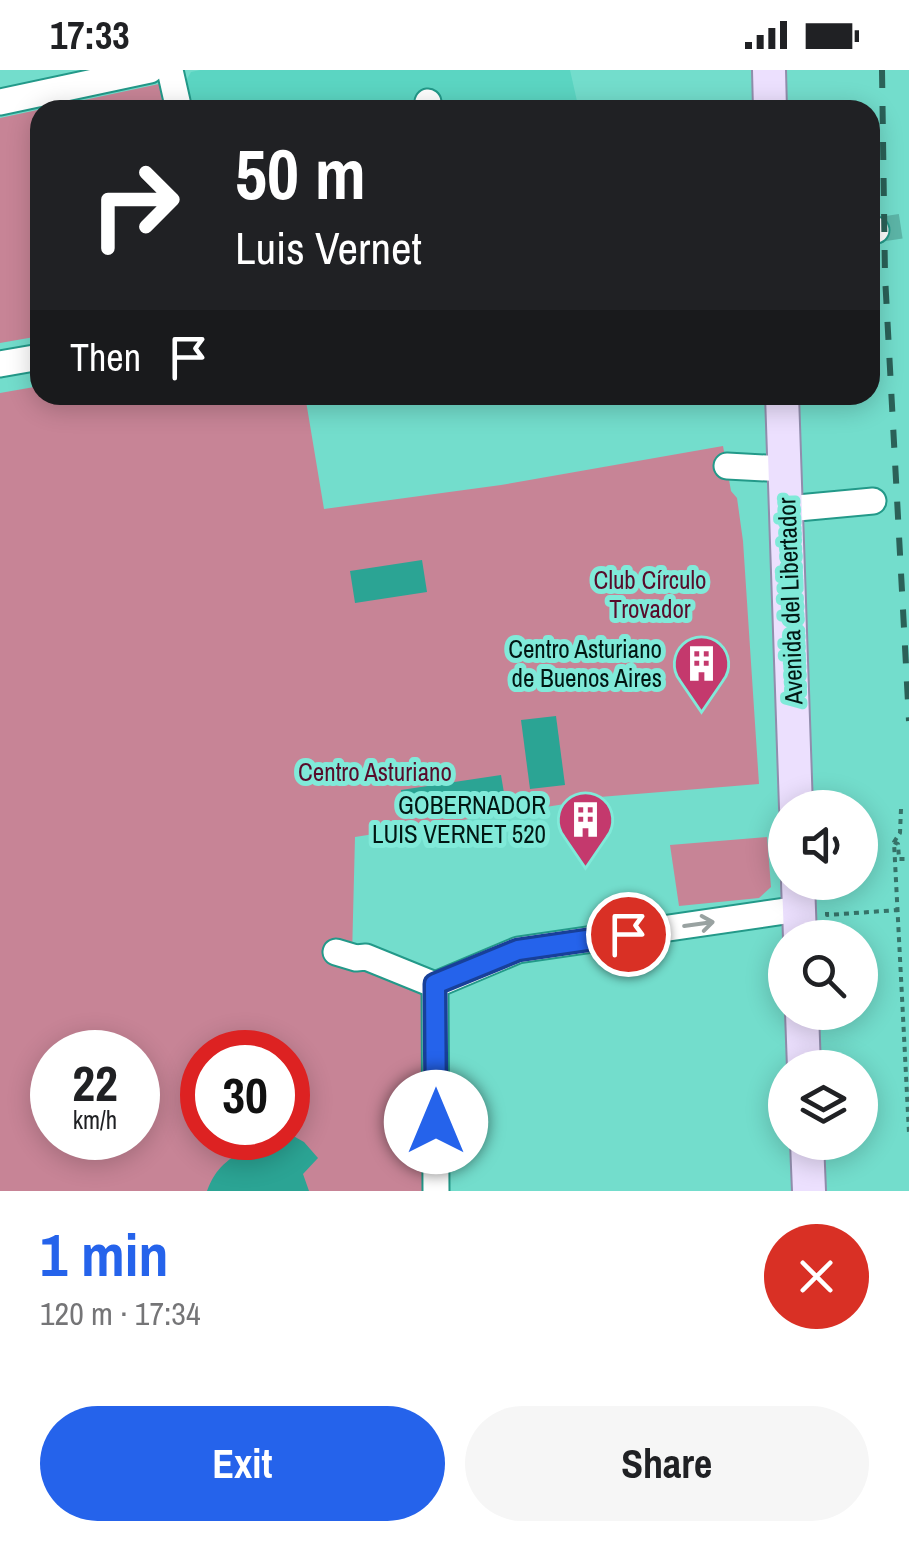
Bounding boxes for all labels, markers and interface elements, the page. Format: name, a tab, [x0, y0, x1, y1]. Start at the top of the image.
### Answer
text: 17:33	[50, 10, 130, 61]
text: 50 m	[235, 127, 366, 221]
icon: right	[70, 140, 200, 270]
text: Luis Vernet	[235, 217, 422, 278]
icon: arrive	[161, 330, 216, 385]
text: Then	[70, 332, 141, 383]
street label: Avenida del Libertador	[769, 497, 811, 706]
park label: Club Círculo Trovador	[594, 563, 706, 626]
place label: Centro Asturiano de Buenos Aires	[508, 632, 662, 695]
building icon: Centro Asturiano de Buenos Aires	[671, 633, 731, 712]
park label: Centro Asturiano	[298, 755, 452, 789]
place label: GOBERNADOR LUIS VERNET 520	[372, 788, 546, 851]
building icon: GOBERNADOR LUIS VERNET 520	[555, 789, 615, 868]
map controls	[768, 790, 878, 1160]
button: sound	[768, 790, 878, 900]
pin	[586, 892, 671, 977]
icon: arrive	[601, 907, 656, 962]
one-way arrow	[682, 914, 715, 932]
button: search	[768, 920, 878, 1030]
speed limit sign: 30	[180, 1030, 310, 1160]
text: 22	[72, 1049, 118, 1117]
button: layers	[768, 1050, 878, 1160]
position arrow	[384, 1070, 488, 1174]
text: km/h	[73, 1103, 117, 1137]
text: 1 min	[40, 1214, 169, 1295]
button: close	[764, 1224, 869, 1329]
text: 120 m · 17:34	[40, 1292, 200, 1335]
button: Exit	[40, 1406, 445, 1521]
button: Share	[465, 1406, 869, 1521]

